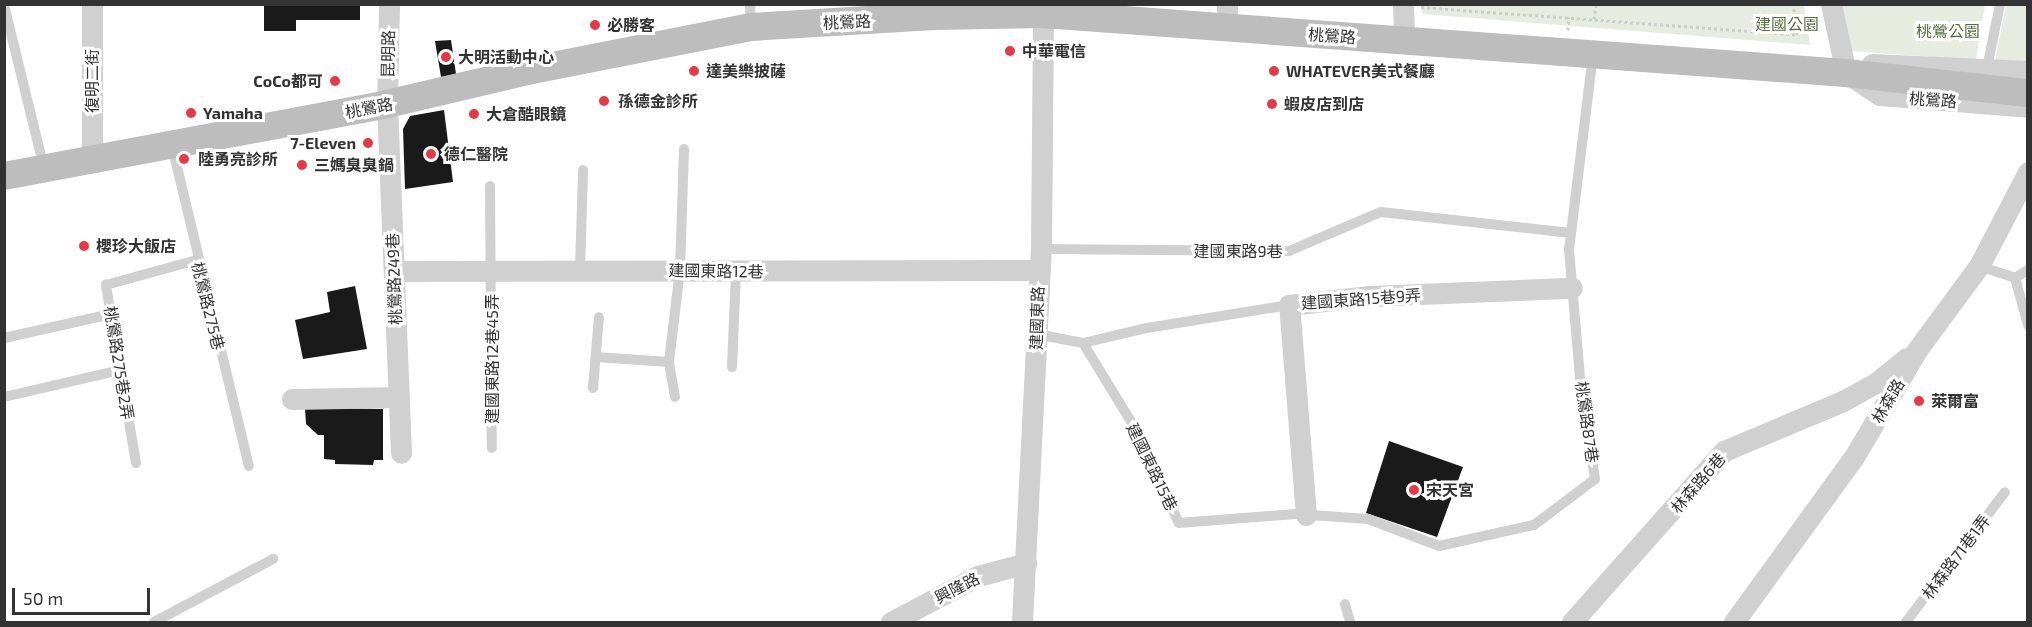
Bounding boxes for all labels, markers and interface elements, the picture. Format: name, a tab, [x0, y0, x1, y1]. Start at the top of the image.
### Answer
street label: 桃鶯路	[823, 11, 871, 33]
park label: 建國公園	[1755, 14, 1819, 34]
place label: 必勝客	[607, 15, 655, 35]
marker: 必勝客	[588, 18, 602, 32]
park label: 桃鶯公園	[1916, 21, 1980, 41]
street label: 桃鶯路	[1307, 25, 1357, 47]
street label: 昆明路	[378, 30, 398, 78]
place label: 中華電信	[1022, 41, 1086, 61]
marker: 中華電信	[1003, 44, 1017, 58]
place label: 大明活動中心	[458, 47, 554, 67]
street label: 復明二街	[82, 49, 102, 113]
marker: 大明活動中心	[439, 50, 453, 64]
place label: 達美樂披薩	[706, 61, 786, 81]
place label: WHATEVER美式餐廳	[1286, 61, 1435, 81]
marker: 達美樂披薩	[687, 64, 701, 78]
marker: WHATEVER美式餐廳	[1267, 64, 1281, 78]
place label: CoCo都可	[253, 71, 323, 91]
marker: CoCo都可	[328, 74, 342, 88]
street label: 桃鶯路	[1908, 89, 1958, 111]
place label: 孫德金診所	[618, 91, 698, 111]
marker: 孫德金診所	[595, 92, 613, 110]
street label: 桃鶯路	[344, 94, 394, 122]
place label: 蝦皮店到店	[1284, 94, 1364, 114]
marker: 蝦皮店到店	[1265, 97, 1279, 111]
place label: Yamaha	[203, 103, 263, 123]
place label: 大倉酷眼鏡	[486, 104, 566, 124]
marker: Yamaha	[184, 106, 198, 120]
marker: 大倉酷眼鏡	[467, 107, 481, 121]
place label: 7-Eleven	[290, 133, 356, 153]
marker: 7-Eleven	[361, 136, 375, 150]
place label: 德仁醫院	[444, 144, 508, 164]
marker: 德仁醫院	[422, 145, 440, 163]
place label: 陸勇亮診所	[198, 149, 278, 169]
marker: 陸勇亮診所	[175, 150, 193, 168]
place label: 三媽臭臭鍋	[314, 155, 394, 175]
marker: 三媽臭臭鍋	[295, 158, 309, 172]
street label: 桃鶯路249巷	[383, 233, 405, 325]
place label: 櫻珍大飯店	[96, 236, 176, 256]
marker: 櫻珍大飯店	[77, 239, 91, 253]
street label: 建國東路9巷	[1193, 241, 1283, 261]
street label: 桃鶯路275巷	[188, 260, 228, 352]
street label: 建國東路12巷	[668, 261, 764, 281]
street label: 建國東路15巷9弄	[1300, 285, 1422, 313]
street label: 建國東路	[1026, 286, 1048, 350]
street label: 建國東路12巷45弄	[482, 294, 502, 424]
street label: 桃鶯路275巷2弄	[101, 305, 137, 421]
street label: 林森路	[1868, 375, 1908, 427]
street label: 桃鶯路87巷	[1572, 380, 1602, 464]
place label: 萊爾富	[1931, 391, 1979, 411]
marker: 萊爾富	[1912, 394, 1926, 408]
street label: 建國東路15巷	[1123, 420, 1181, 514]
street label: 林森路6巷	[1667, 449, 1729, 517]
place label: 宋天宮	[1426, 480, 1474, 500]
marker: 宋天宮	[1407, 483, 1421, 497]
street label: 林森路71巷1弄	[1918, 511, 1994, 603]
street label: 興隆路	[931, 569, 983, 607]
scale bar	[15, 576, 153, 614]
text: 50 m	[23, 587, 63, 609]

